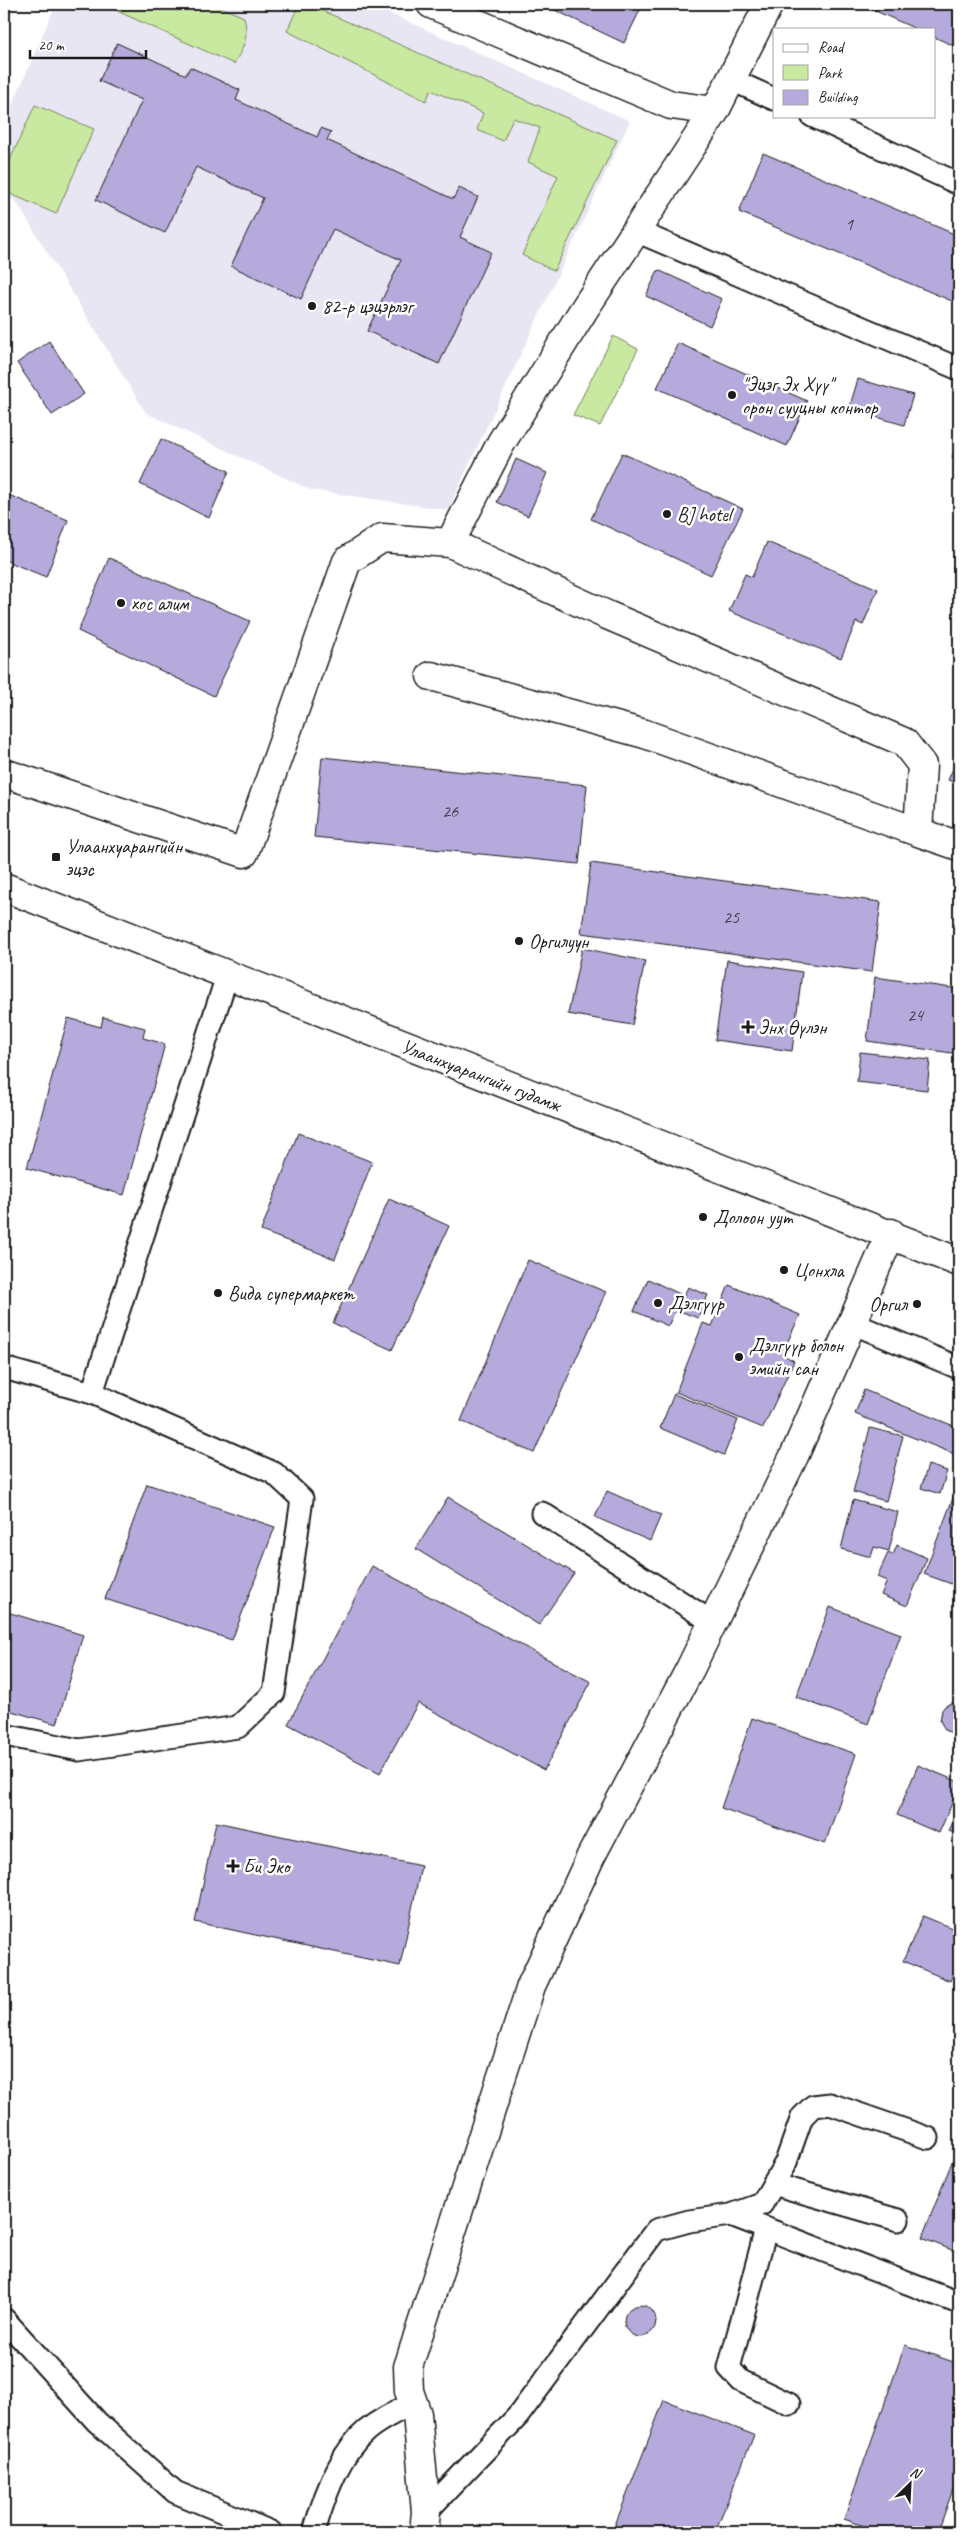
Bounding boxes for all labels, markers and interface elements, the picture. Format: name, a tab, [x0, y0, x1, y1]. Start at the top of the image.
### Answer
scale bar	[30, 28, 146, 60]
legend	[773, 28, 936, 118]
text: 20 m	[38, 36, 65, 55]
text: Road	[818, 38, 845, 57]
text: Park	[818, 64, 843, 83]
text: Building	[818, 88, 858, 107]
house number: 1	[845, 213, 854, 235]
place label: 82-р цэцэрлэг	[322, 294, 415, 319]
marker: 82-р цэцэрлэг	[306, 300, 318, 312]
place label: "Эцэг Эх Хүү" орон сууцны контор	[742, 372, 879, 420]
marker: "Эцэг Эх Хүү" орон сууцны контор	[726, 389, 738, 401]
place label: BJ hotel	[677, 502, 735, 527]
marker: BJ hotel	[661, 508, 673, 520]
place label: хос алим	[131, 591, 190, 616]
marker: хос алим	[115, 597, 127, 609]
house number: 26	[442, 800, 459, 822]
place label: Улаанхуарангийн эцэс	[66, 834, 184, 882]
marker: Улаанхуарангийн эцэс	[50, 851, 62, 863]
house number: 25	[723, 906, 740, 928]
place label: Оргилуун	[529, 929, 590, 954]
marker: Оргилуун	[513, 935, 525, 947]
house number: 24	[907, 1004, 925, 1026]
place label: Энх Өүлэн	[758, 1015, 828, 1040]
marker: Энх Өүлэн	[742, 1021, 754, 1033]
street label: Улаанхуарангийн гудамж	[398, 1034, 566, 1118]
place label: Долоон уут	[713, 1205, 794, 1230]
marker: Долоон уут	[697, 1211, 709, 1223]
place label: Цонхла	[794, 1258, 846, 1283]
marker: Цонхла	[778, 1264, 790, 1276]
place label: Вида супермаркет	[228, 1281, 356, 1306]
marker: Вида супермаркет	[212, 1287, 224, 1299]
place label: Дэлгүүр	[668, 1291, 725, 1316]
place label: Оргил	[869, 1292, 909, 1317]
marker: Дэлгүүр	[652, 1297, 664, 1309]
marker: Оргил	[911, 1298, 923, 1310]
place label: Дэлгүүр болон эмийн сан	[749, 1333, 845, 1381]
marker: Дэлгүүр болон эмийн сан	[733, 1351, 745, 1363]
place label: Би Эко	[243, 1854, 291, 1879]
marker: Би Эко	[227, 1860, 239, 1872]
north arrow	[886, 2458, 936, 2508]
text: N	[908, 2463, 925, 2483]

